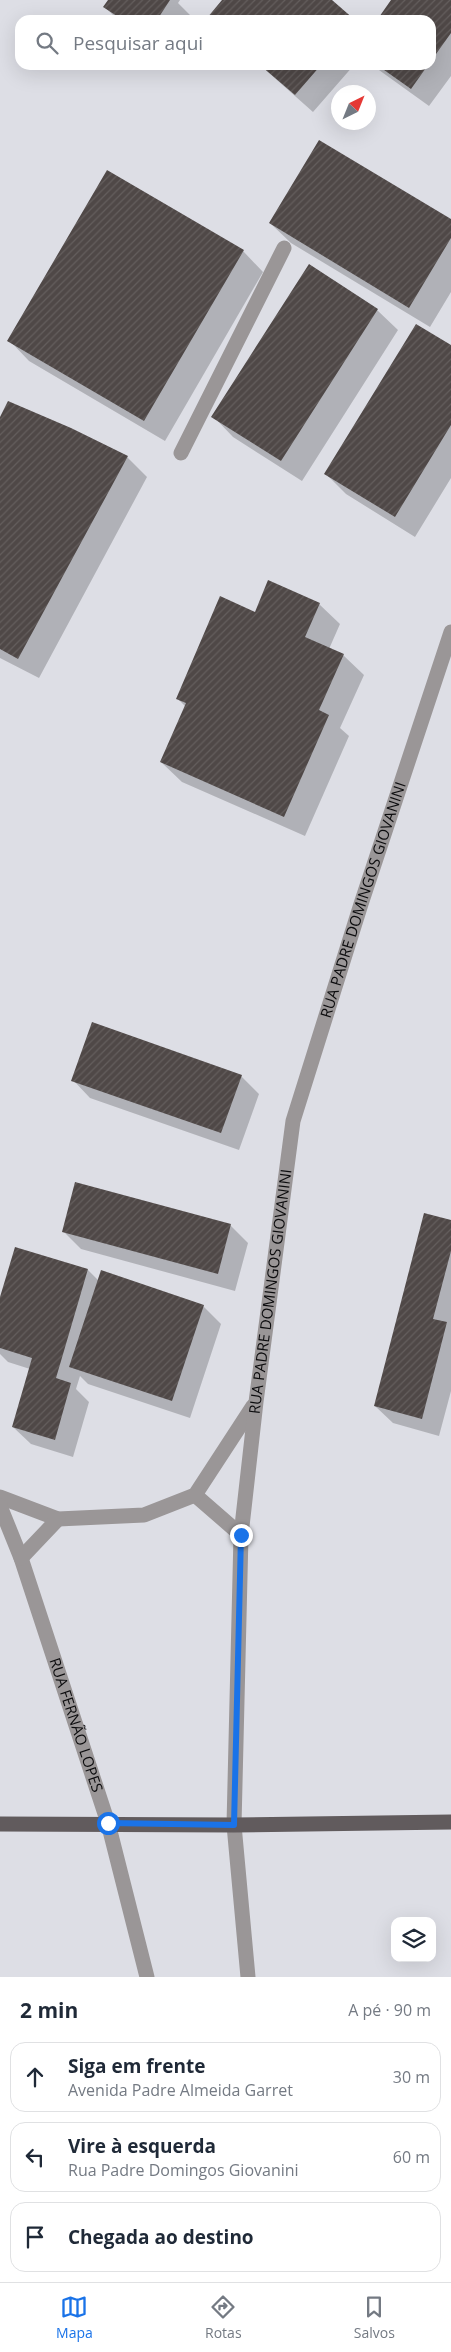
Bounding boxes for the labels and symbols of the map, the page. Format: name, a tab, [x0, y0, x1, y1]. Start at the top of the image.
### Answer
north arrow	[331, 85, 376, 130]
street label: RUA PADRE DOMINGOS GIOVANINI	[315, 779, 410, 1020]
street label: RUA PADRE DOMINGOS GIOVANINI	[244, 1168, 296, 1415]
route end	[230, 1524, 253, 1547]
street label: RUA FERNÃO LOPES	[45, 1655, 108, 1795]
route start	[97, 1812, 120, 1835]

